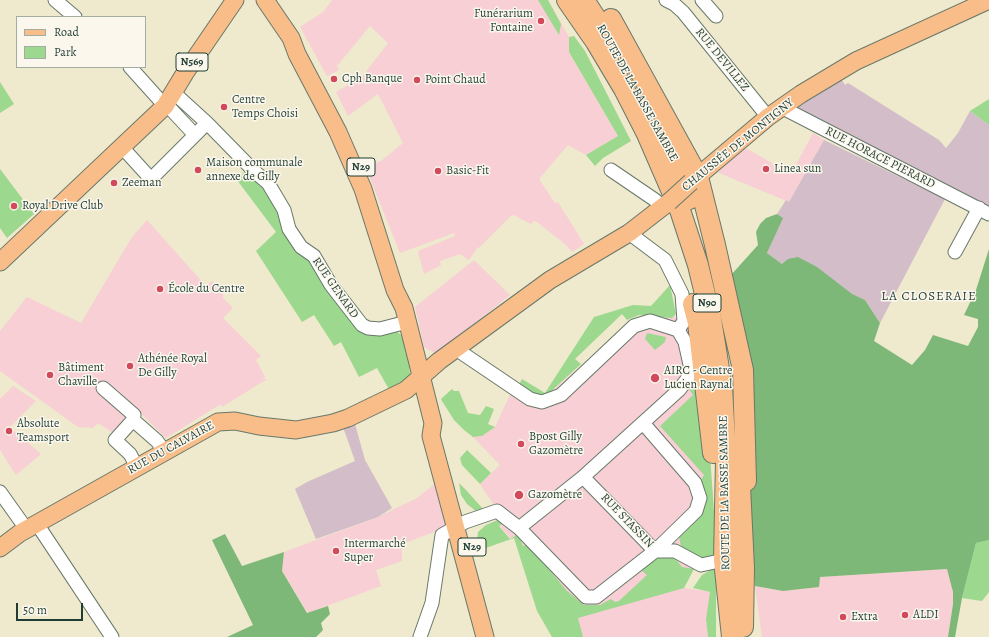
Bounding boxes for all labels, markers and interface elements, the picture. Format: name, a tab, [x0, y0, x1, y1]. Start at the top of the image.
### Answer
place label: Funérarium Fontaine	[474, 7, 533, 35]
legend	[16, 16, 146, 68]
marker: Funérarium Fontaine	[536, 16, 546, 26]
street label: ROUTE DE LA BASSE SAMBRE	[593, 22, 681, 164]
text: Road	[54, 24, 79, 40]
street label: RUE DEVILLEZ	[692, 25, 752, 95]
text: Park	[54, 44, 77, 60]
road number: N569	[176, 53, 208, 71]
place label: Cph Banque	[342, 72, 402, 86]
place label: Point Chaud	[425, 73, 486, 87]
marker: Cph Banque	[329, 74, 339, 84]
marker: Point Chaud	[412, 75, 422, 85]
place label: Centre Temps Choisi	[232, 93, 298, 121]
street label: CHAUSSÉE DE MONTIGNY	[679, 96, 797, 194]
marker: Centre Temps Choisi	[219, 102, 229, 112]
street label: RUE HORACE PIERARD	[823, 124, 937, 192]
place label: Maison communale annexe de Gilly	[206, 156, 303, 184]
road number: N29	[347, 158, 375, 176]
place label: Linea sun	[774, 162, 821, 176]
place label: Basic-Fit	[446, 164, 489, 178]
marker: Linea sun	[761, 164, 771, 174]
marker: Maison communale annexe de Gilly	[193, 165, 203, 175]
marker: Basic-Fit	[433, 166, 443, 176]
place label: Zeeman	[122, 176, 161, 190]
marker: Zeeman	[109, 178, 119, 188]
place label: Royal Drive Club	[22, 199, 103, 213]
marker: Royal Drive Club	[9, 201, 19, 211]
street label: RUE GENARD	[309, 255, 361, 321]
place label: École du Centre	[168, 282, 245, 296]
marker: École du Centre	[155, 284, 165, 294]
district label: LA CLOSERAIE	[881, 289, 977, 305]
road number: N90	[693, 294, 721, 312]
place label: Athénée Royal De Gilly	[138, 352, 207, 380]
place label: Bâtiment Chaville	[58, 361, 104, 389]
marker: Athénée Royal De Gilly	[125, 361, 135, 371]
place label: AIRC - Centre Lucien Raynal	[664, 364, 732, 392]
marker: Bâtiment Chaville	[45, 370, 55, 380]
marker: AIRC - Centre Lucien Raynal	[649, 372, 661, 384]
street label: ROUTE DE LA BASSE SAMBRE	[716, 415, 734, 571]
place label: Absolute Teamsport	[17, 417, 69, 445]
street label: RUE DU CALVAIRE	[125, 418, 217, 478]
marker: Absolute Teamsport	[4, 426, 14, 436]
place label: Bpost Gilly Gazomètre	[529, 430, 583, 458]
marker: Bpost Gilly Gazomètre	[516, 439, 526, 449]
place label: Gazomètre	[528, 488, 582, 502]
marker: Gazomètre	[513, 489, 525, 501]
street label: RUE STASSIN	[597, 491, 657, 551]
place label: Intermarché Super	[344, 537, 406, 565]
road number: N29	[458, 538, 486, 556]
marker: Intermarché Super	[331, 546, 341, 556]
scale bar	[18, 595, 85, 621]
text: 50 m	[23, 602, 47, 618]
place label: ALDI	[913, 608, 939, 622]
place label: Extra	[851, 610, 878, 624]
marker: ALDI	[900, 610, 910, 620]
marker: Extra	[838, 612, 848, 622]

